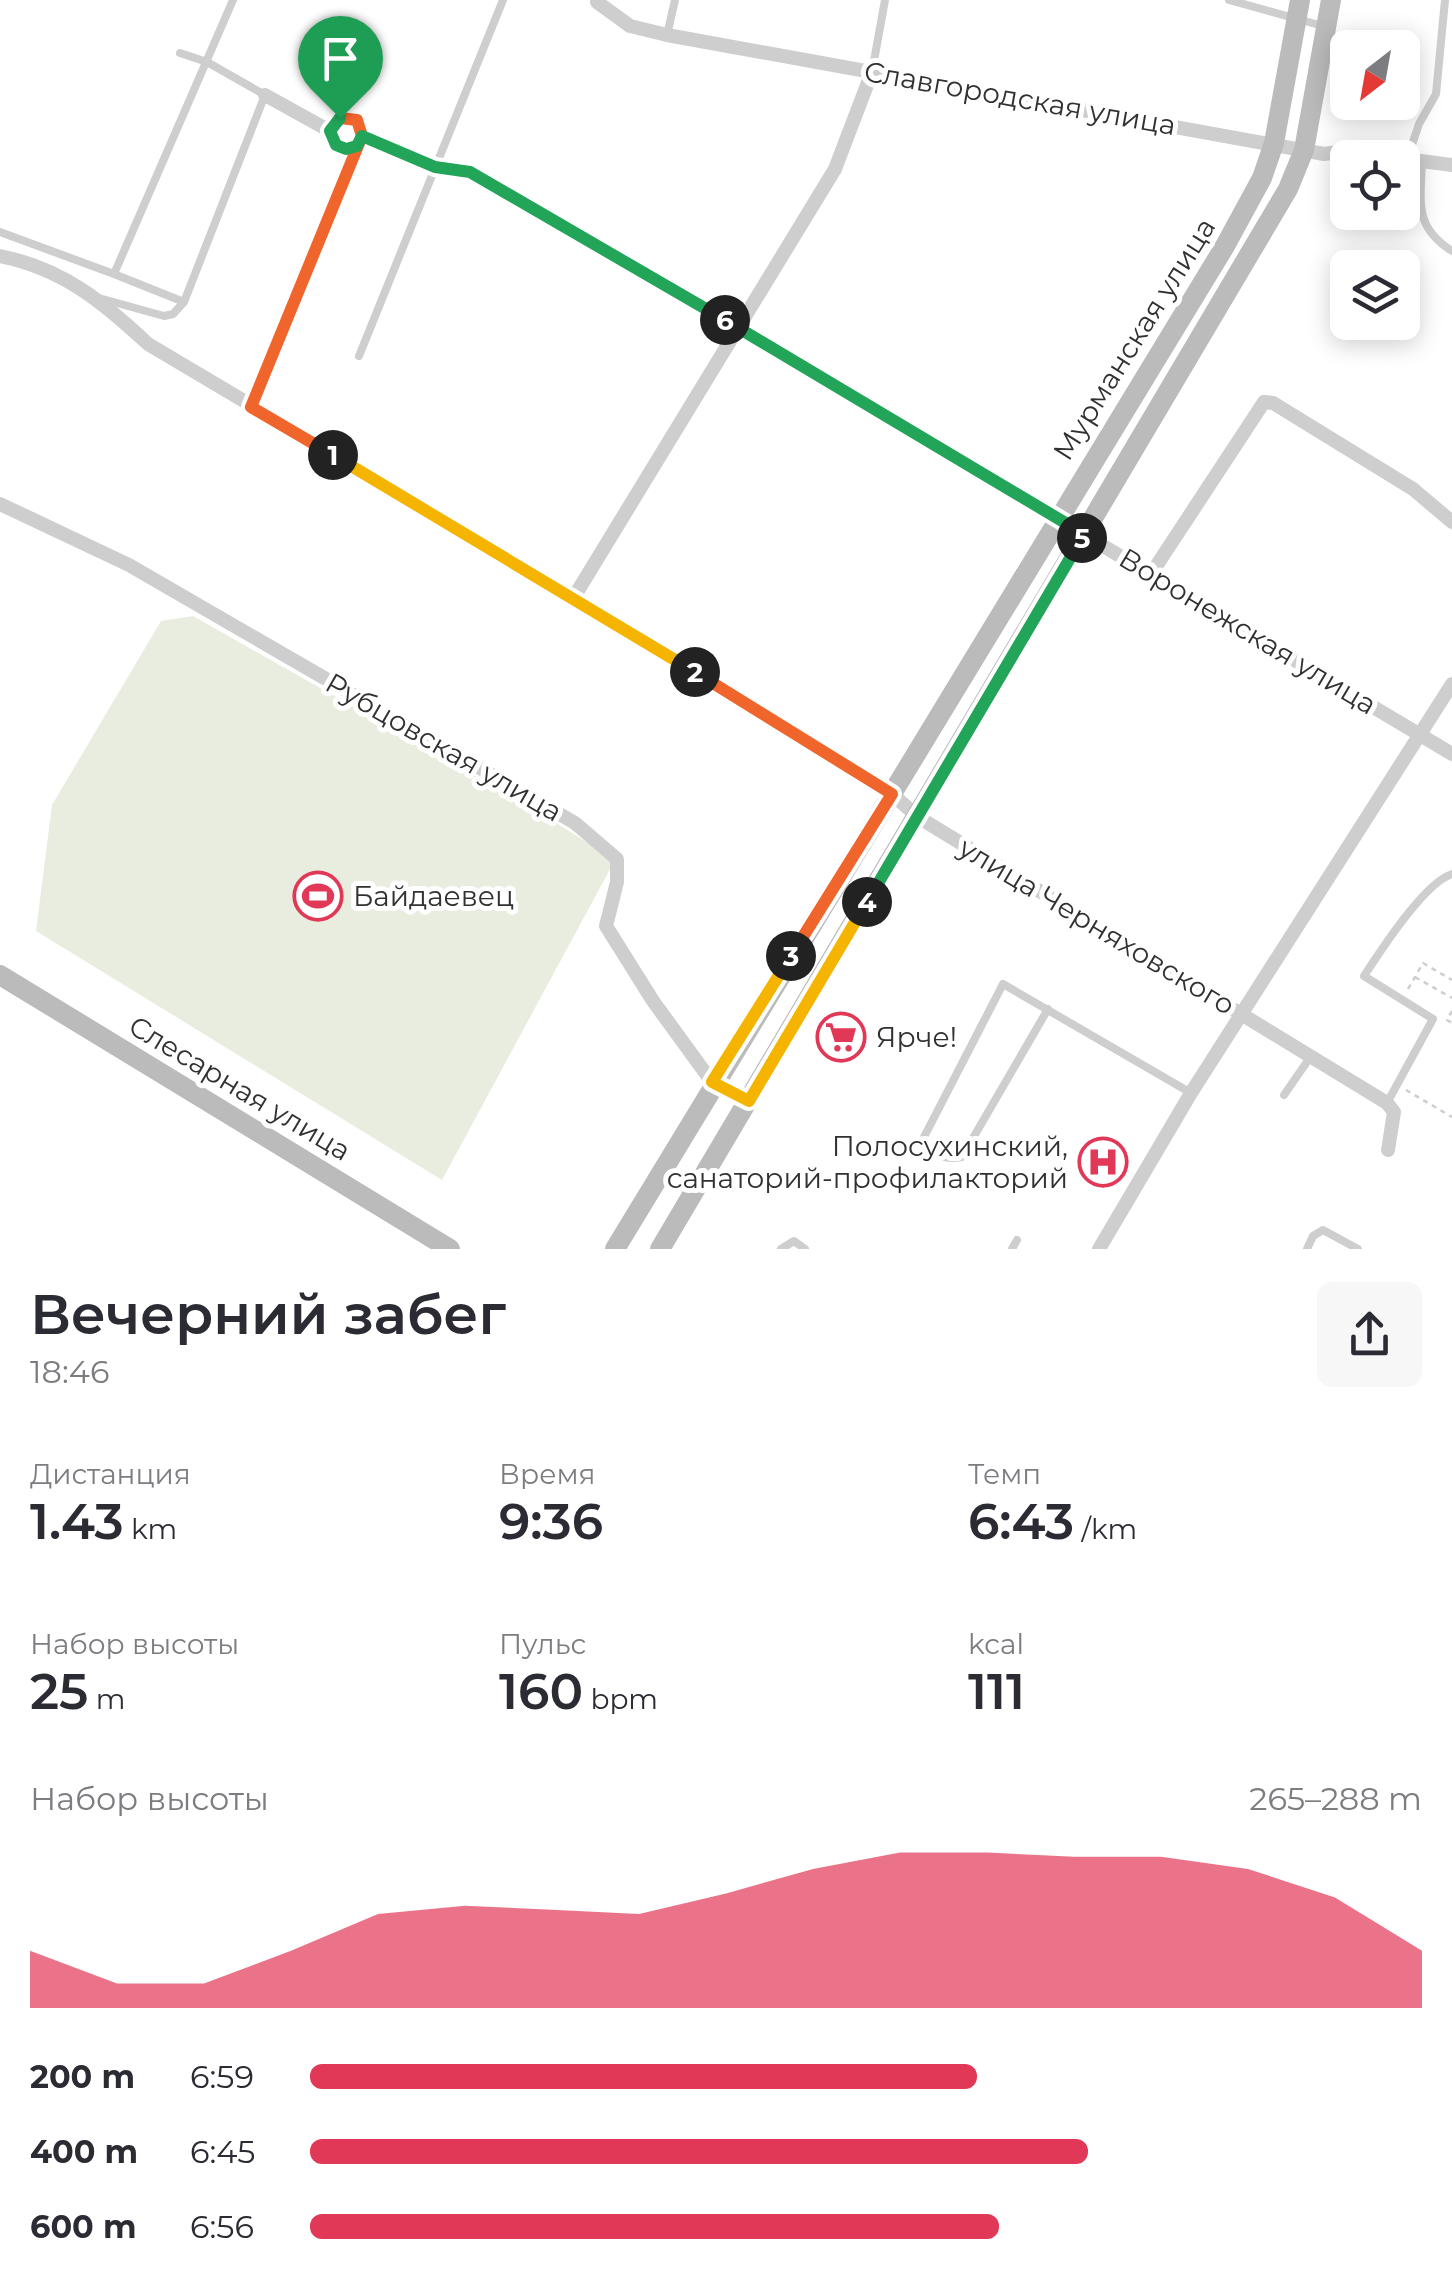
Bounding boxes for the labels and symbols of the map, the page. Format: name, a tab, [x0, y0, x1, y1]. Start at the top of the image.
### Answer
pin	[298, 16, 383, 119]
north arrow	[1330, 30, 1420, 120]
street label: Славгородская улица	[862, 54, 1178, 142]
street label: Мурманская улица	[1046, 212, 1222, 466]
pin: 6	[700, 295, 750, 345]
pin: 1	[308, 430, 358, 480]
pin: 5	[1057, 513, 1107, 563]
street label: Воронежская улица	[1113, 541, 1383, 721]
pin: 2	[670, 647, 720, 697]
street label: Рубцовская улица	[320, 665, 568, 829]
street label: улица Черняховского	[952, 830, 1241, 1022]
sports icon: Байдаевец	[292, 870, 344, 922]
pin: 4	[842, 877, 892, 927]
place label: Байдаевец	[353, 879, 514, 913]
pin: 3	[766, 931, 816, 981]
street label: Слесарная улица	[123, 1008, 357, 1168]
supermarket icon: Ярче!	[815, 1011, 867, 1063]
place label: Ярче!	[876, 1020, 957, 1054]
place label: Полосухинский, санаторий-профилакторий	[667, 1129, 1068, 1195]
hospital icon: Полосухинский, санаторий-профилакторий	[1077, 1136, 1129, 1188]

